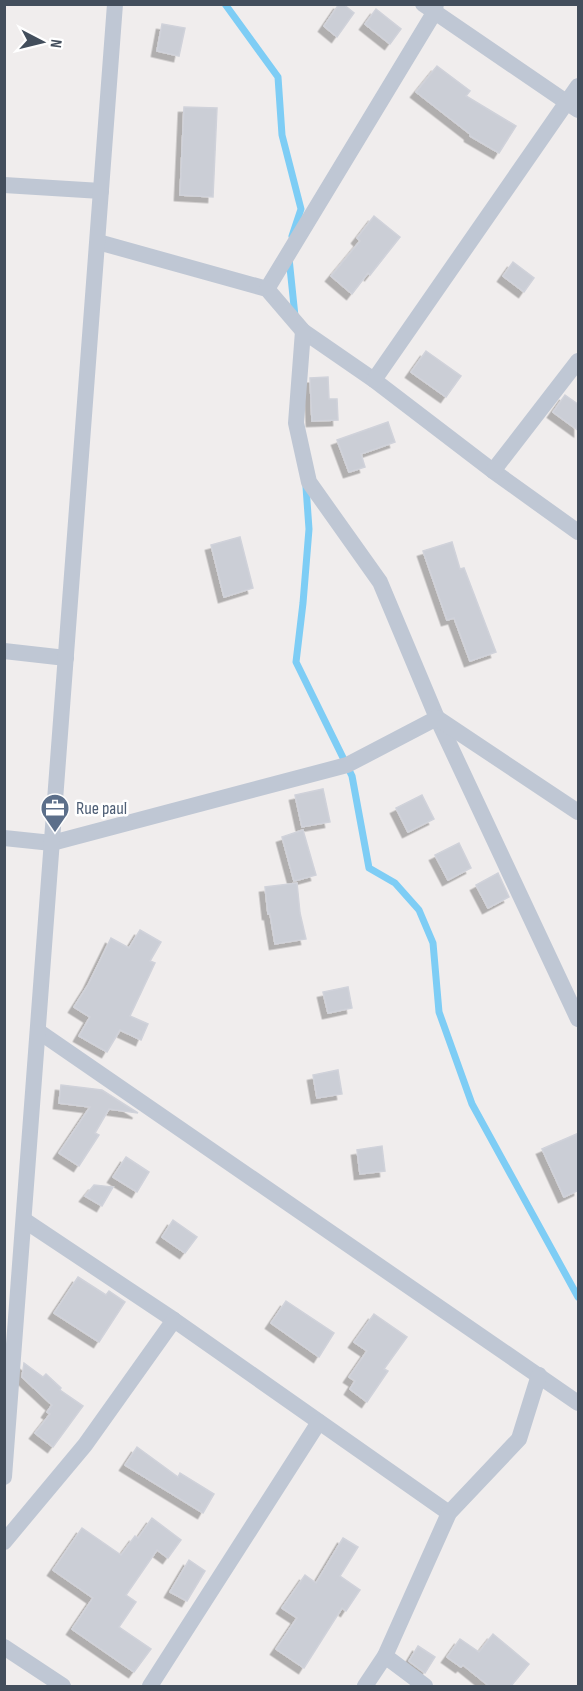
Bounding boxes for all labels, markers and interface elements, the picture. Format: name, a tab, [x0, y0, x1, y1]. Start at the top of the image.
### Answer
north arrow	[12, 12, 72, 72]
text: N	[45, 38, 65, 49]
office icon: Rue paul	[39, 792, 71, 834]
place label: Rue paul	[76, 798, 127, 819]

